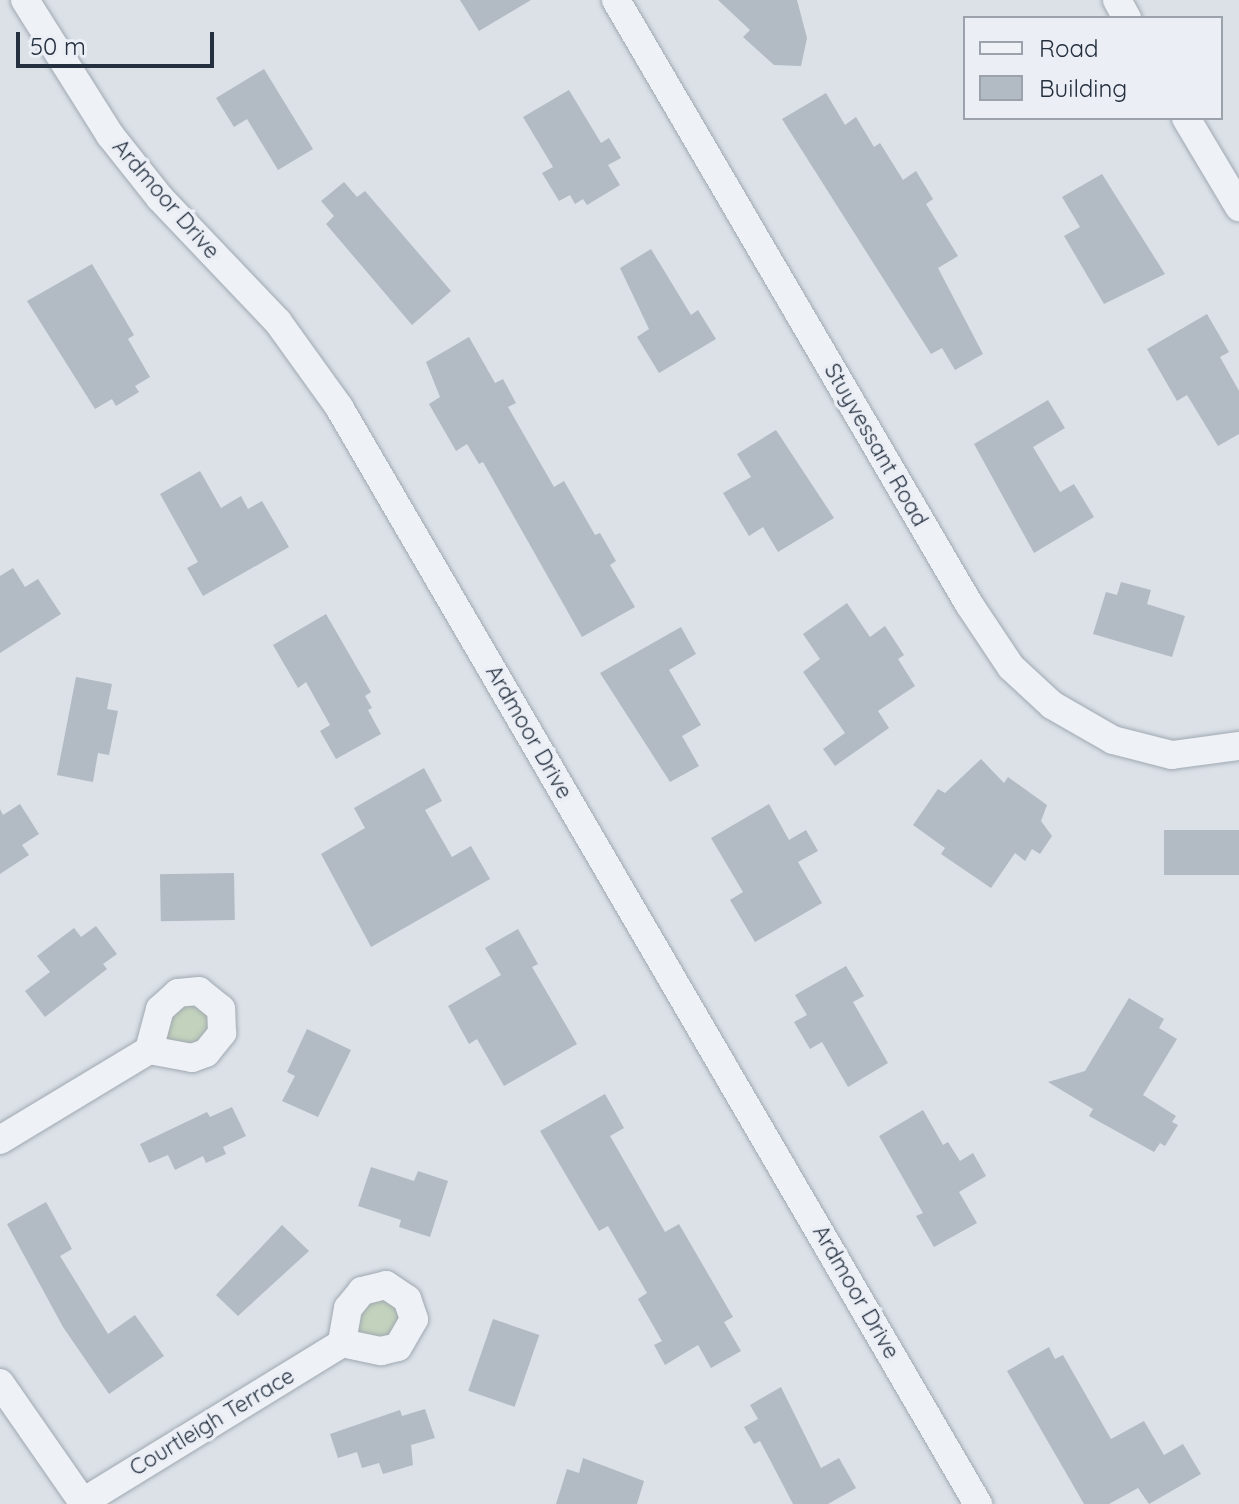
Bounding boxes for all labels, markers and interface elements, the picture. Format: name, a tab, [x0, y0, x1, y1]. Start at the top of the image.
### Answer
scale bar	[20, 16, 218, 66]
legend	[963, 16, 1223, 120]
text: 50 m	[30, 31, 86, 61]
text: Road	[1039, 33, 1099, 63]
text: Building	[1039, 73, 1127, 103]
street label: Ardmoor Drive	[107, 134, 225, 264]
street label: Stuyvessant Road	[819, 359, 933, 531]
street label: Ardmoor Drive	[480, 661, 578, 803]
street label: Ardmoor Drive	[807, 1221, 905, 1363]
street label: Courtleigh Terrace	[125, 1362, 299, 1482]

